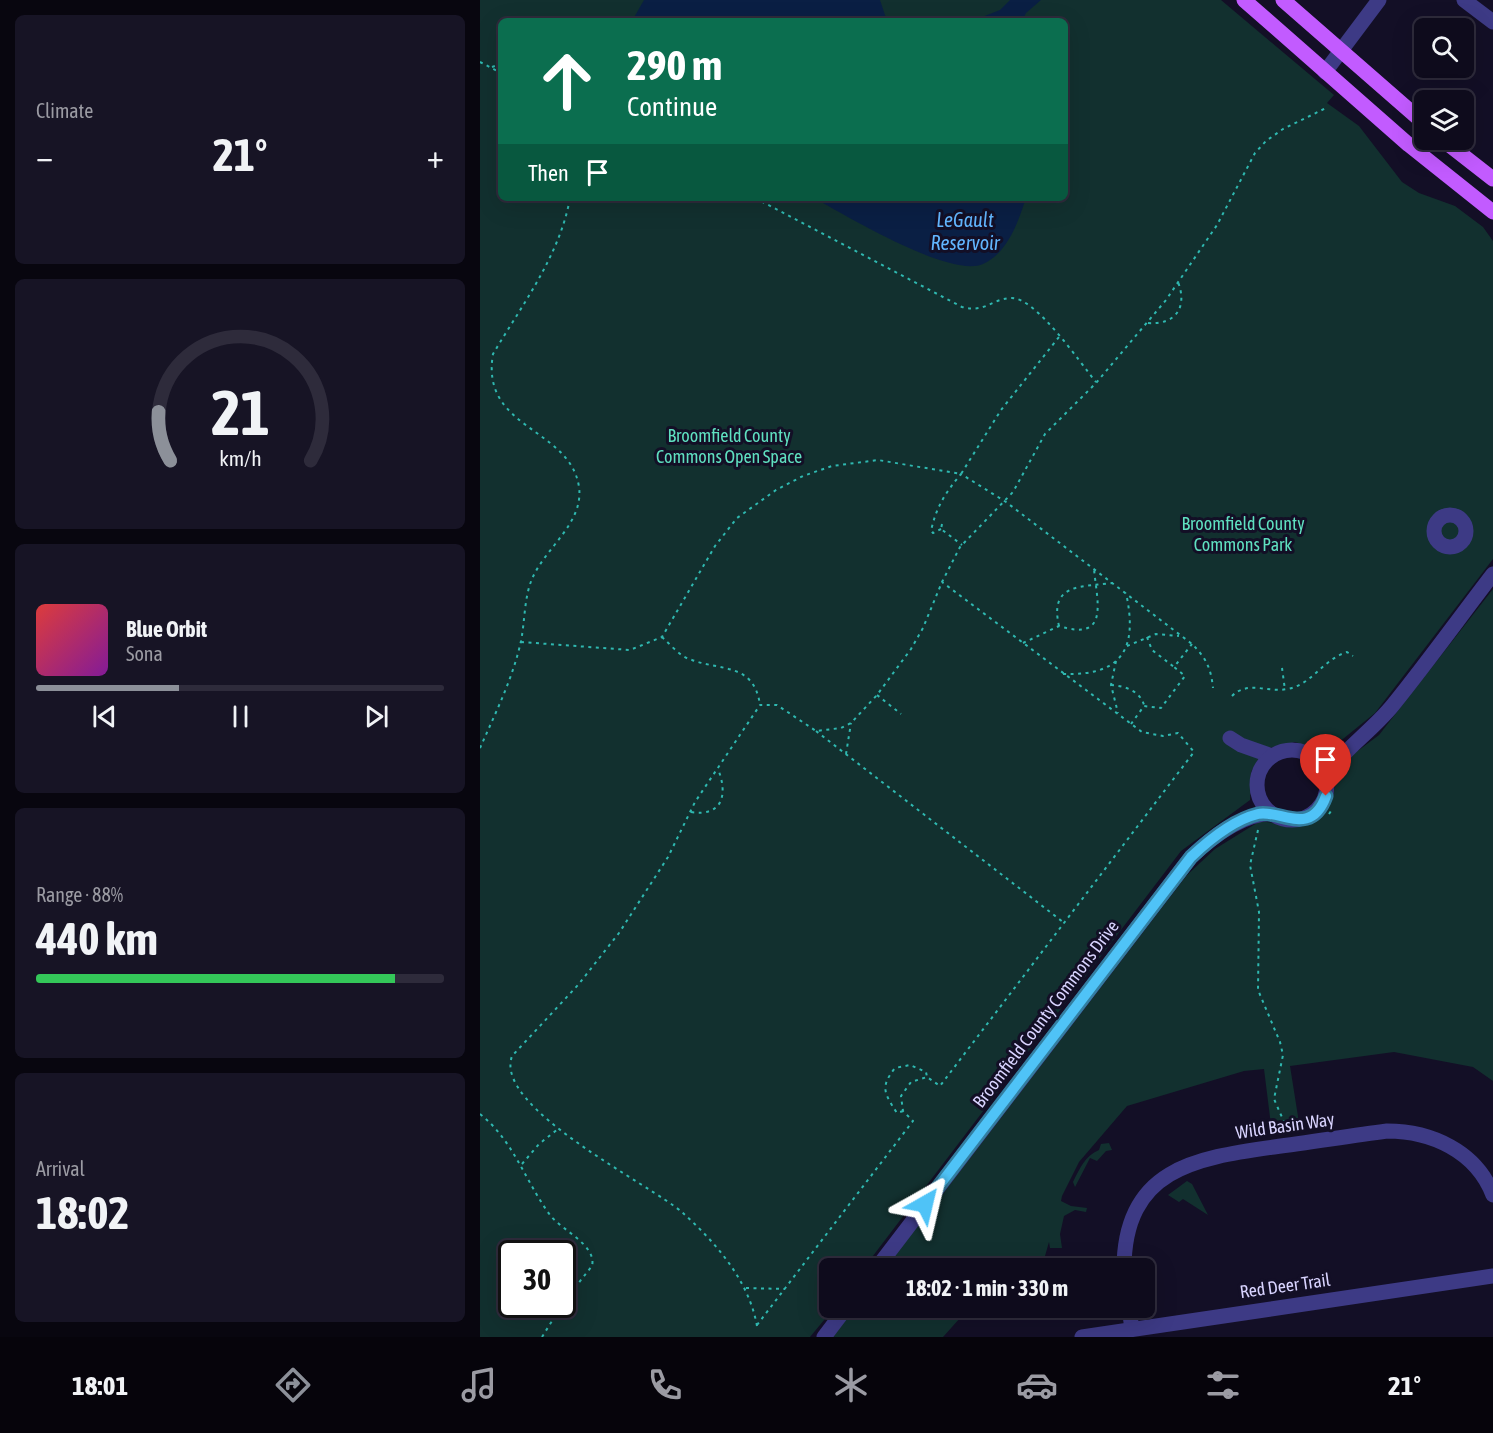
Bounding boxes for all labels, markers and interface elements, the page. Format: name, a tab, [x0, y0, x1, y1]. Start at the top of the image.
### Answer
map controls	[1414, 18, 1474, 150]
button: search	[1414, 18, 1474, 78]
text: 290 m	[627, 41, 722, 89]
icon: ahead	[528, 42, 606, 120]
button: layers	[1414, 90, 1474, 150]
text: Continue	[627, 91, 717, 122]
text: Climate	[36, 99, 93, 122]
text: 21°	[213, 129, 267, 181]
text: −	[36, 137, 53, 175]
text: +	[427, 137, 444, 175]
icon: arrive	[581, 156, 614, 189]
text: Then	[528, 160, 569, 186]
water label: LeGault Reservoir	[930, 208, 1001, 254]
text: 21	[211, 377, 269, 448]
park label: Broomfield County Commons Open Space	[656, 425, 802, 467]
text: km/h	[219, 447, 261, 472]
park label: Broomfield County Commons Park	[1181, 513, 1305, 555]
text: Blue Orbit	[126, 616, 207, 642]
text: Sona	[126, 642, 163, 665]
icon: previous	[88, 700, 121, 733]
icon: pause	[224, 700, 257, 733]
icon: next	[360, 700, 393, 733]
pin	[1300, 734, 1351, 796]
icon: arrive	[1309, 743, 1342, 776]
text: Range · 88%	[36, 883, 123, 906]
text: 440 km	[36, 913, 158, 965]
street label: Broomfield County Commons Drive	[968, 916, 1123, 1111]
street label: Wild Basin Way	[1234, 1108, 1336, 1143]
text: Arrival	[36, 1157, 85, 1180]
position arrow	[893, 1172, 957, 1236]
text: 18:02	[36, 1187, 130, 1239]
speed limit sign: 30	[498, 1240, 576, 1318]
street label: Red Deer Trail	[1238, 1269, 1332, 1302]
text: 18:02 · 1 min · 330 m	[906, 1275, 1068, 1301]
icon: directions	[272, 1364, 314, 1406]
icon: music	[458, 1364, 500, 1406]
icon: phone	[644, 1364, 686, 1406]
icon: climate	[830, 1364, 872, 1406]
icon: car	[1016, 1364, 1058, 1406]
icon: filters	[1202, 1364, 1244, 1406]
text: 18:01	[72, 1370, 128, 1401]
text: 21°	[1388, 1370, 1421, 1401]

